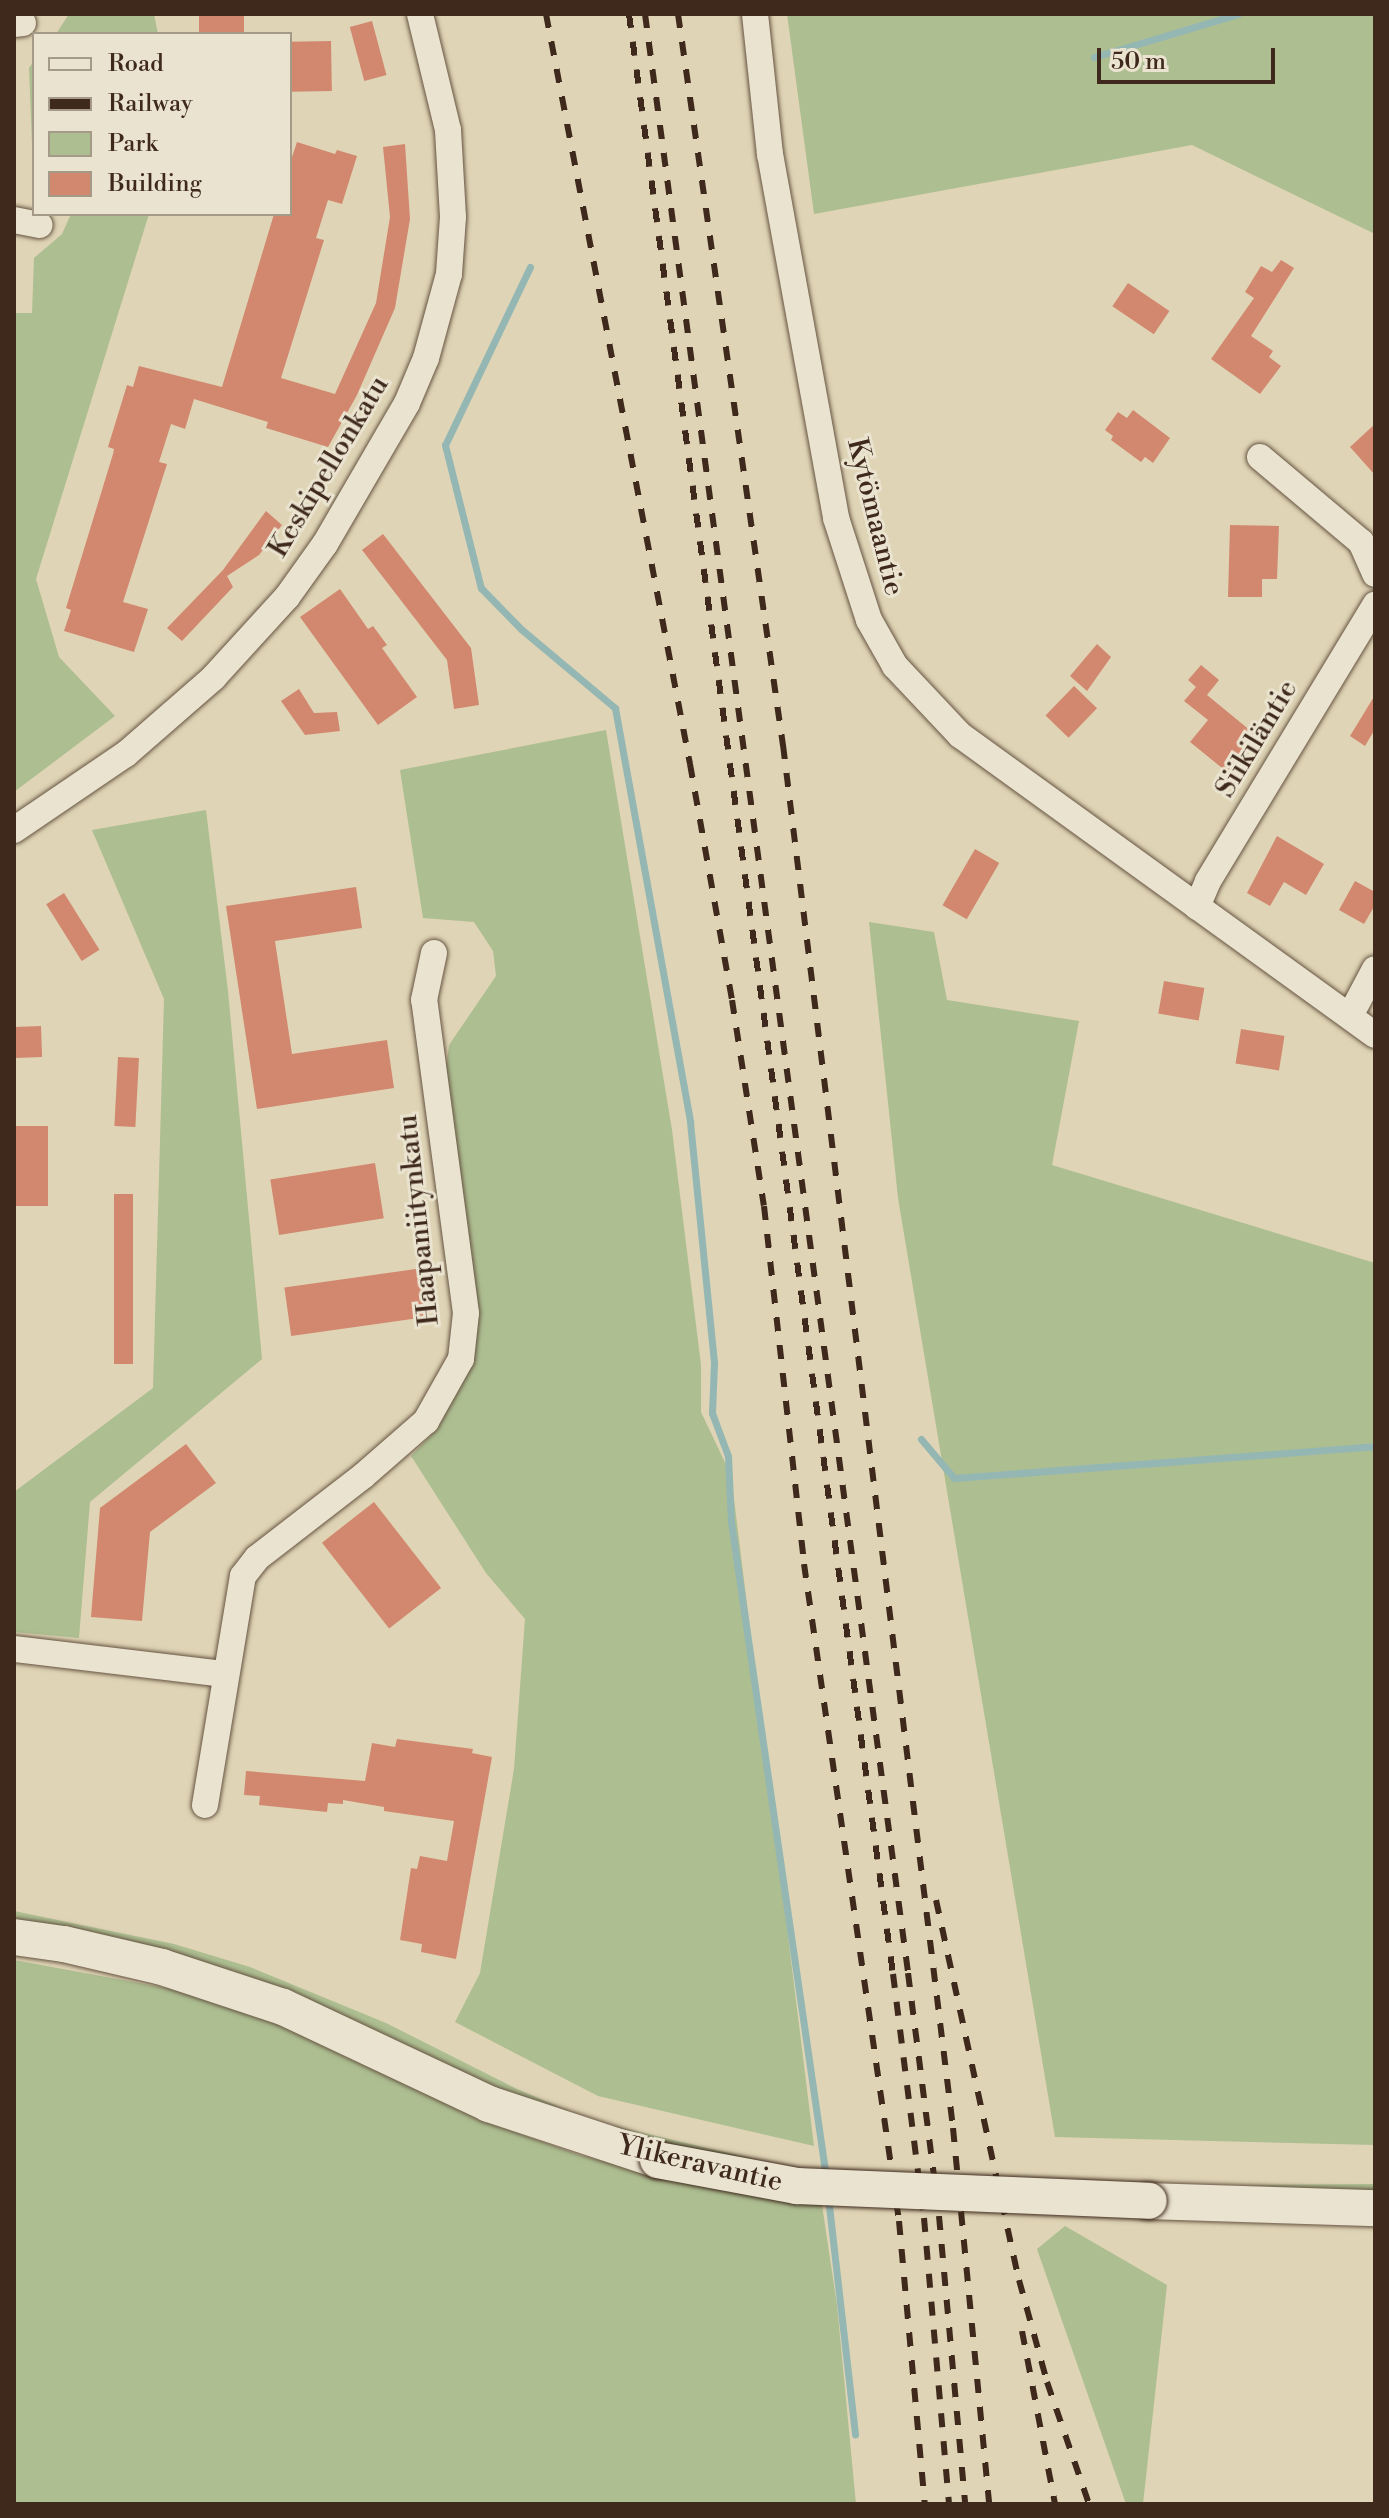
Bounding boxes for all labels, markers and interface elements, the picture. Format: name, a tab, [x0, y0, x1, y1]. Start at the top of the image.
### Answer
legend	[32, 32, 292, 216]
scale bar	[1101, 32, 1279, 82]
text: 50 m	[1111, 47, 1166, 77]
text: Road	[108, 49, 164, 79]
text: Railway	[108, 89, 193, 119]
text: Park	[108, 129, 158, 159]
text: Building	[108, 169, 202, 199]
street label: Keskipellonkatu	[262, 370, 396, 564]
street label: Kytömaantie	[839, 435, 911, 599]
street label: Siikiläntie	[1209, 674, 1305, 804]
street label: Haapaniitynkatu	[391, 1113, 447, 1327]
street label: Ylikeravantie	[614, 2129, 786, 2199]

